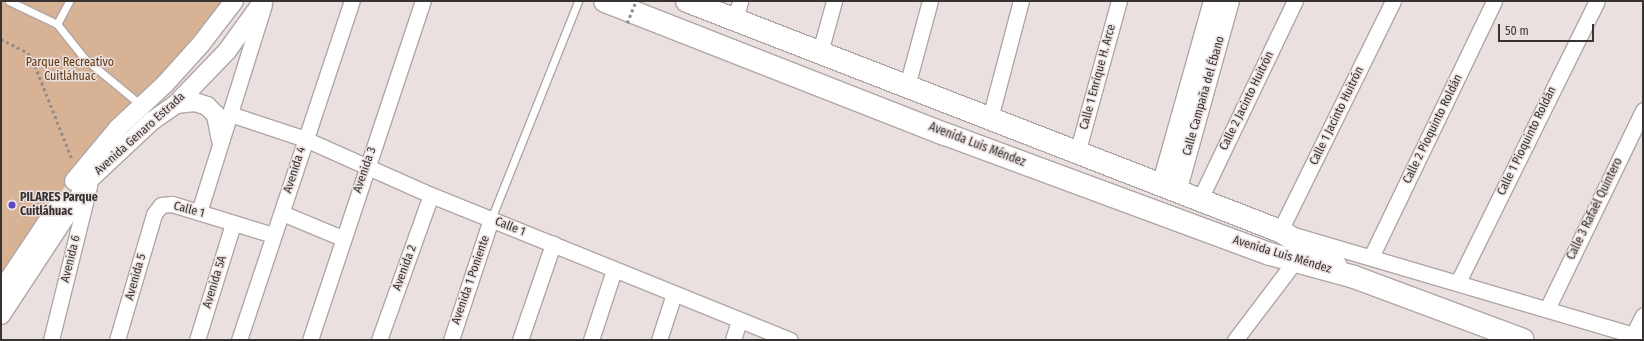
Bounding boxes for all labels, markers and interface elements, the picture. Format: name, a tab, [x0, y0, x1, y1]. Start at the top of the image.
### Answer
scale bar	[1500, 16, 1596, 42]
street label: Calle 1 Enrique H. Arce	[1077, 23, 1119, 131]
text: 50 m	[1505, 24, 1529, 38]
street label: Calle Campaña del Ébano	[1180, 35, 1228, 157]
street label: Calle 2 Jacinto Huitrón	[1217, 49, 1277, 153]
park label: Parque Recreativo Cuitláhuac	[26, 56, 114, 84]
street label: Calle 1 Jacinto Huitrón	[1307, 64, 1367, 168]
street label: Calle 2 Pioquinto Roldán	[1400, 72, 1466, 186]
street label: Calle 1 Pioquinto Roldán	[1494, 84, 1560, 198]
street label: Avenida Genaro Estrada	[92, 90, 188, 178]
street label: Avenida Luis Méndez	[927, 120, 1027, 170]
street label: Avenida 4	[281, 145, 309, 195]
street label: Avenida 3	[350, 145, 380, 195]
street label: Calle 3 Rafaél Quintero	[1564, 156, 1626, 262]
place label: PILARES Parque Cuitláhuac	[20, 191, 98, 219]
street label: Calle 1	[172, 199, 206, 221]
marker: PILARES Parque Cuitláhuac	[7, 200, 17, 210]
street label: Calle 1	[493, 214, 527, 240]
street label: Avenida Luis Méndez	[1231, 233, 1333, 277]
street label: Avenida 6	[58, 234, 84, 284]
street label: Avenida 1 Poniente	[449, 234, 493, 326]
street label: Avenida 2	[390, 243, 420, 293]
street label: Avenida 5	[123, 252, 149, 302]
street label: Avenida 5A	[200, 254, 230, 310]

